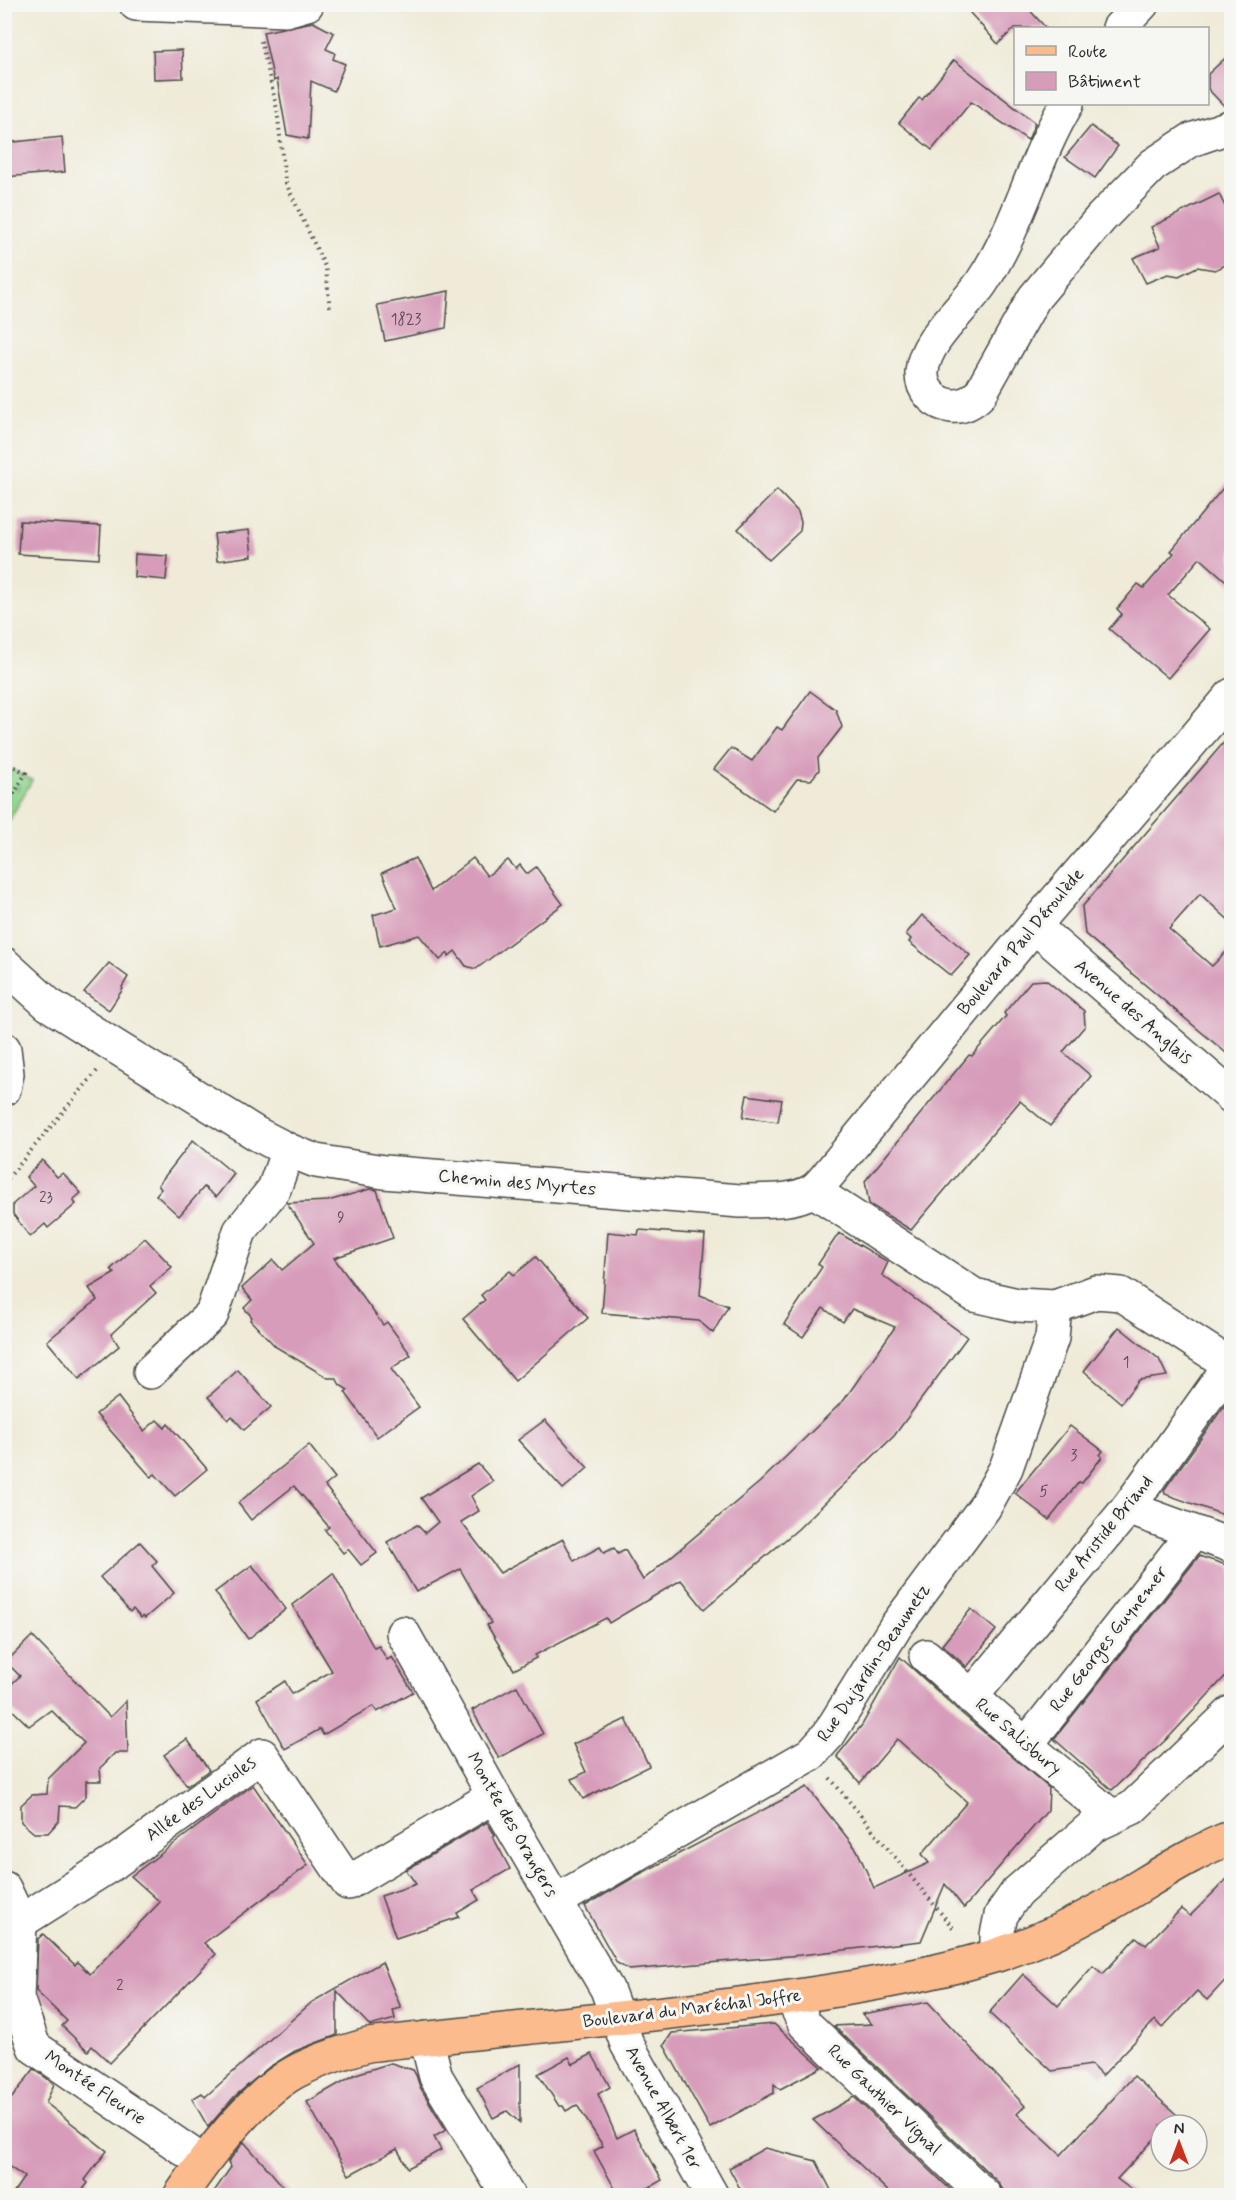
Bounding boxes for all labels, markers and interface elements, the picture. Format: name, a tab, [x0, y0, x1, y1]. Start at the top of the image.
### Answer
legend	[1014, 27, 1209, 105]
text: Route	[1068, 40, 1107, 64]
text: Bâtiment	[1068, 70, 1141, 94]
house number: 1823	[391, 310, 422, 330]
street label: Boulevard Paul Déroulède	[952, 863, 1090, 1021]
street label: Avenue des Anglais	[1069, 954, 1197, 1070]
street label: Chemin des Myrtes	[437, 1164, 597, 1202]
house number: 23	[39, 1188, 53, 1208]
house number: 9	[337, 1208, 345, 1228]
house number: 1	[1123, 1353, 1129, 1373]
house number: 3	[1071, 1446, 1078, 1466]
street label: Rue Aristide Briand	[1049, 1471, 1159, 1597]
house number: 5	[1039, 1482, 1049, 1502]
street label: Rue Georges Guynemer	[1045, 1561, 1175, 1717]
street label: Rue Dujardin-Beaumetz	[812, 1579, 936, 1747]
street label: Rue Salisbury	[970, 1693, 1066, 1781]
street label: Montée des Orangers	[459, 1748, 563, 1903]
street label: Allée des Lucioles	[141, 1751, 261, 1847]
house number: 2	[116, 1976, 124, 1996]
street label: Boulevard du Maréchal Joffre	[581, 1984, 803, 2034]
street label: Rue Gauthier Vignal	[821, 2039, 946, 2161]
street label: Avenue Albert 1er	[619, 2042, 707, 2175]
street label: Montée Fleurie	[40, 2045, 150, 2131]
north arrow	[1149, 2113, 1209, 2173]
text: N	[1174, 2119, 1184, 2140]

